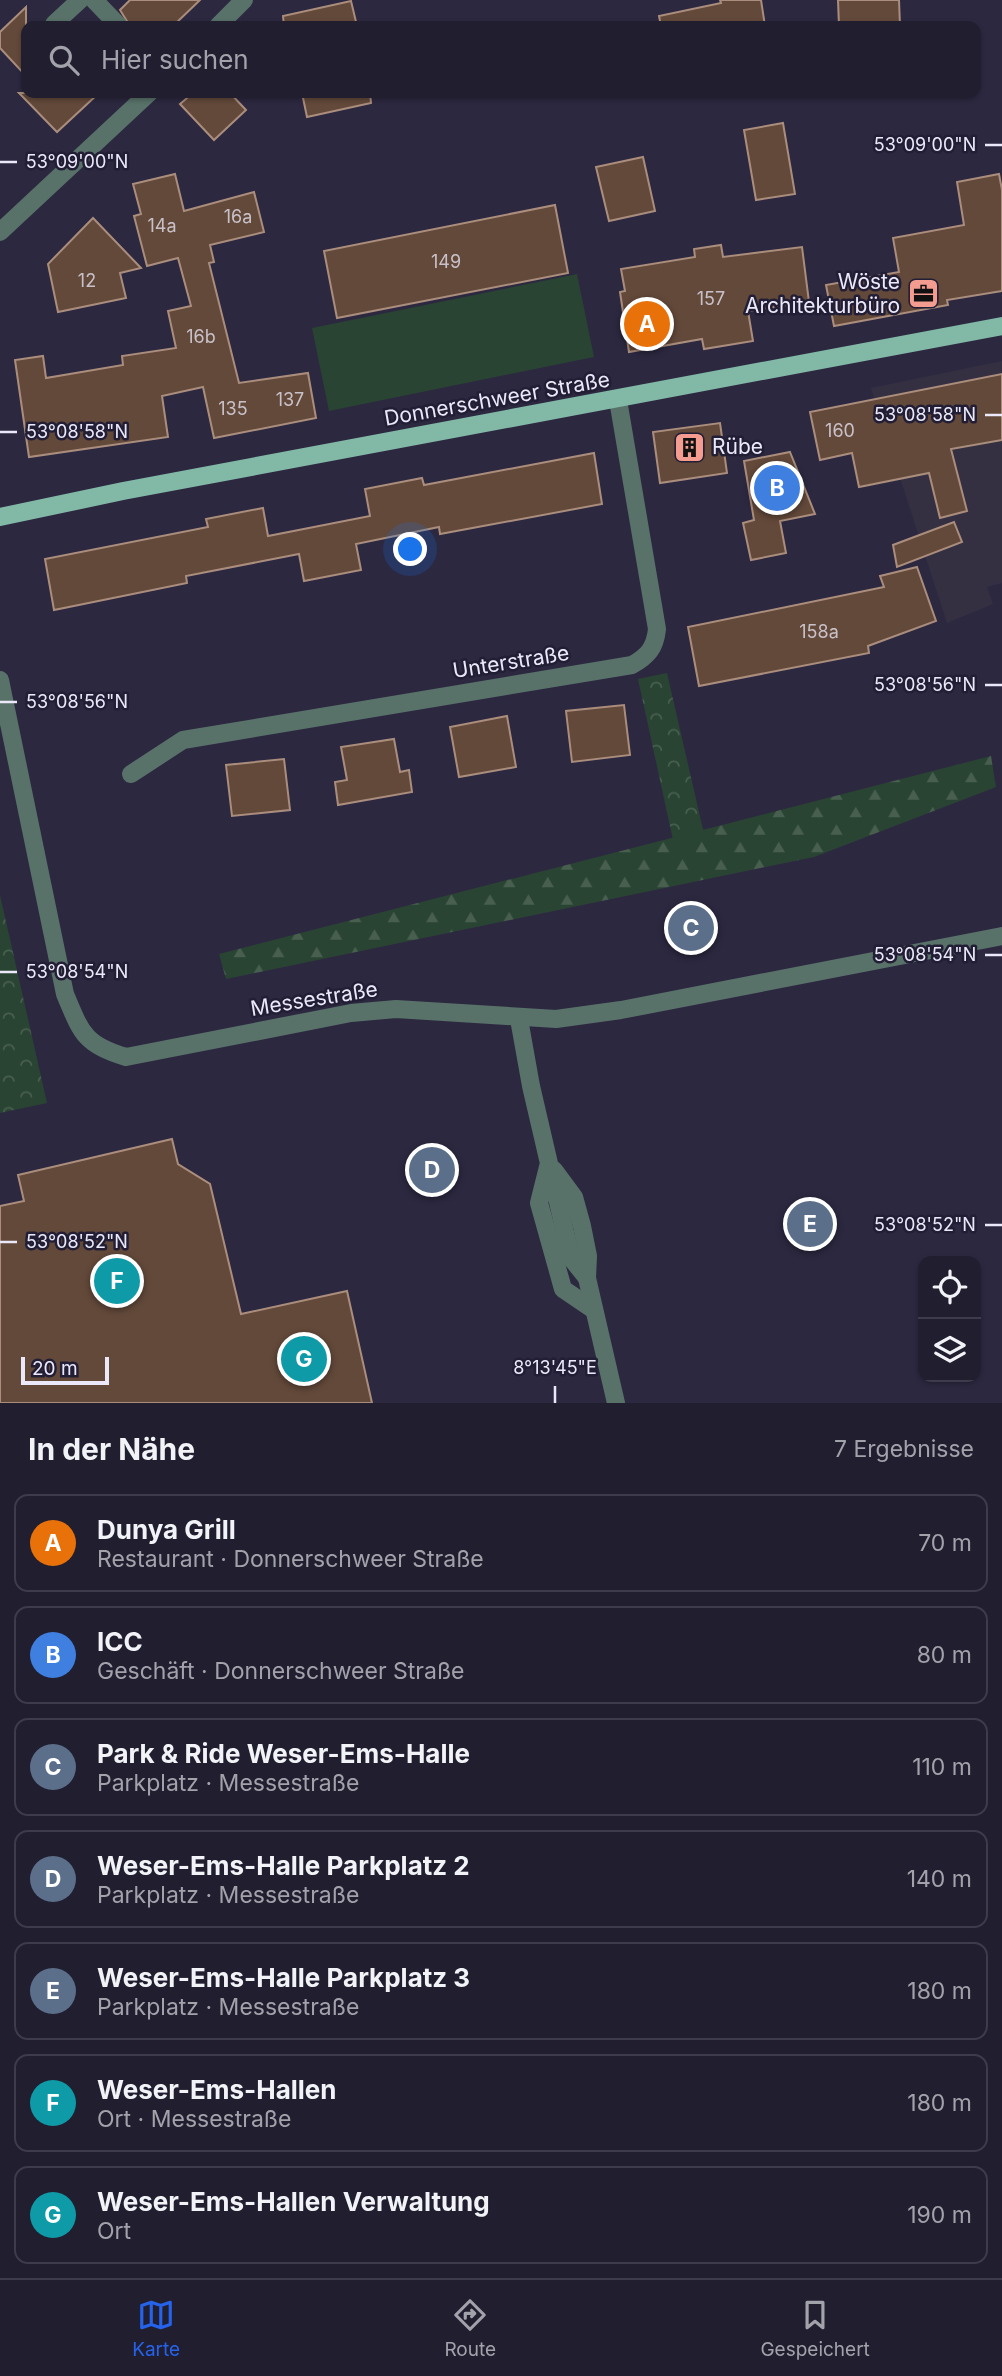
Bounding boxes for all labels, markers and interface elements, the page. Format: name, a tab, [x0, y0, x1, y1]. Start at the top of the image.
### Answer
search box	[21, 21, 981, 98]
icon: search	[45, 41, 83, 79]
text: Hier suchen	[101, 44, 249, 75]
text: 53°09'00"N	[874, 134, 976, 155]
text: 53°09'00"N	[26, 151, 128, 172]
house number: 16a	[224, 206, 252, 227]
house number: 14a	[147, 215, 177, 236]
house number: 149	[431, 251, 461, 272]
place label: Wöste Architekturbüro	[745, 269, 900, 318]
house number: 12	[78, 270, 96, 291]
office icon: Wöste Architekturbüro	[906, 277, 940, 311]
house number: 157	[697, 288, 725, 309]
pin: A	[624, 298, 670, 350]
house number: 16b	[186, 326, 216, 347]
street label: Donnerschweer Straße	[382, 366, 612, 431]
house number: 137	[276, 389, 304, 410]
house number: 135	[218, 398, 248, 419]
text: 53°08'58"N	[874, 404, 976, 425]
house number: 160	[825, 420, 855, 441]
text: 53°08'58"N	[26, 421, 128, 442]
building icon: Rübe	[672, 430, 706, 464]
place label: Rübe	[712, 434, 763, 459]
pin: B	[754, 462, 800, 514]
your location	[393, 532, 427, 566]
house number: 158a	[799, 621, 839, 642]
street label: Unterstraße	[451, 640, 571, 683]
text: 53°08'56"N	[874, 674, 976, 695]
text: 53°08'56"N	[26, 691, 128, 712]
pin: C	[668, 902, 714, 954]
text: 53°08'54"N	[874, 944, 976, 965]
text: 53°08'54"N	[26, 961, 128, 982]
street label: Messestraße	[249, 976, 379, 1021]
pin: D	[409, 1144, 455, 1196]
pin: E	[787, 1198, 833, 1250]
text: 53°08'52"N	[874, 1214, 976, 1235]
text: 53°08'52"N	[26, 1231, 128, 1252]
pin: F	[94, 1255, 140, 1307]
map controls	[918, 1256, 981, 1382]
button: locate	[918, 1256, 981, 1319]
button: layers	[918, 1319, 981, 1382]
pin: G	[281, 1333, 327, 1385]
scale bar	[21, 1354, 108, 1386]
text: 20 m	[32, 1357, 78, 1380]
text: 8°13'45"E	[513, 1357, 597, 1378]
text: In der Nähe	[28, 1431, 195, 1467]
text: 7 Ergebnisse	[834, 1435, 974, 1463]
text: Dunya Grill	[97, 1514, 236, 1545]
text: A	[44, 1529, 62, 1557]
text: 70 m	[918, 1529, 972, 1557]
text: Restaurant · Donnerschweer Straße	[97, 1545, 484, 1573]
text: ICC	[97, 1626, 143, 1657]
text: B	[45, 1641, 61, 1669]
text: 80 m	[917, 1641, 972, 1669]
text: Geschäft · Donnerschweer Straße	[97, 1657, 464, 1685]
text: Park & Ride Weser-Ems-Halle	[97, 1738, 470, 1769]
text: C	[44, 1753, 62, 1781]
text: 110 m	[912, 1753, 972, 1781]
text: Parkplatz · Messestraße	[97, 1769, 359, 1797]
text: Weser-Ems-Halle Parkplatz 2	[97, 1850, 470, 1881]
text: D	[45, 1865, 61, 1893]
text: 140 m	[907, 1865, 972, 1893]
text: Parkplatz · Messestraße	[97, 1881, 359, 1909]
text: Weser-Ems-Halle Parkplatz 3	[97, 1962, 470, 1993]
text: E	[46, 1977, 60, 2005]
text: 180 m	[907, 1977, 972, 2005]
text: Parkplatz · Messestraße	[97, 1993, 359, 2021]
text: Weser-Ems-Hallen	[97, 2074, 337, 2105]
text: F	[46, 2089, 60, 2117]
text: 180 m	[907, 2089, 972, 2117]
text: Ort · Messestraße	[97, 2105, 291, 2133]
text: Weser-Ems-Hallen Verwaltung	[97, 2186, 490, 2217]
text: G	[44, 2201, 62, 2229]
text: 190 m	[907, 2201, 972, 2229]
text: Ort	[97, 2217, 131, 2245]
tab: Karte	[132, 2296, 180, 2361]
tab: Route	[444, 2296, 496, 2361]
tab: Gespeichert	[760, 2296, 870, 2361]

